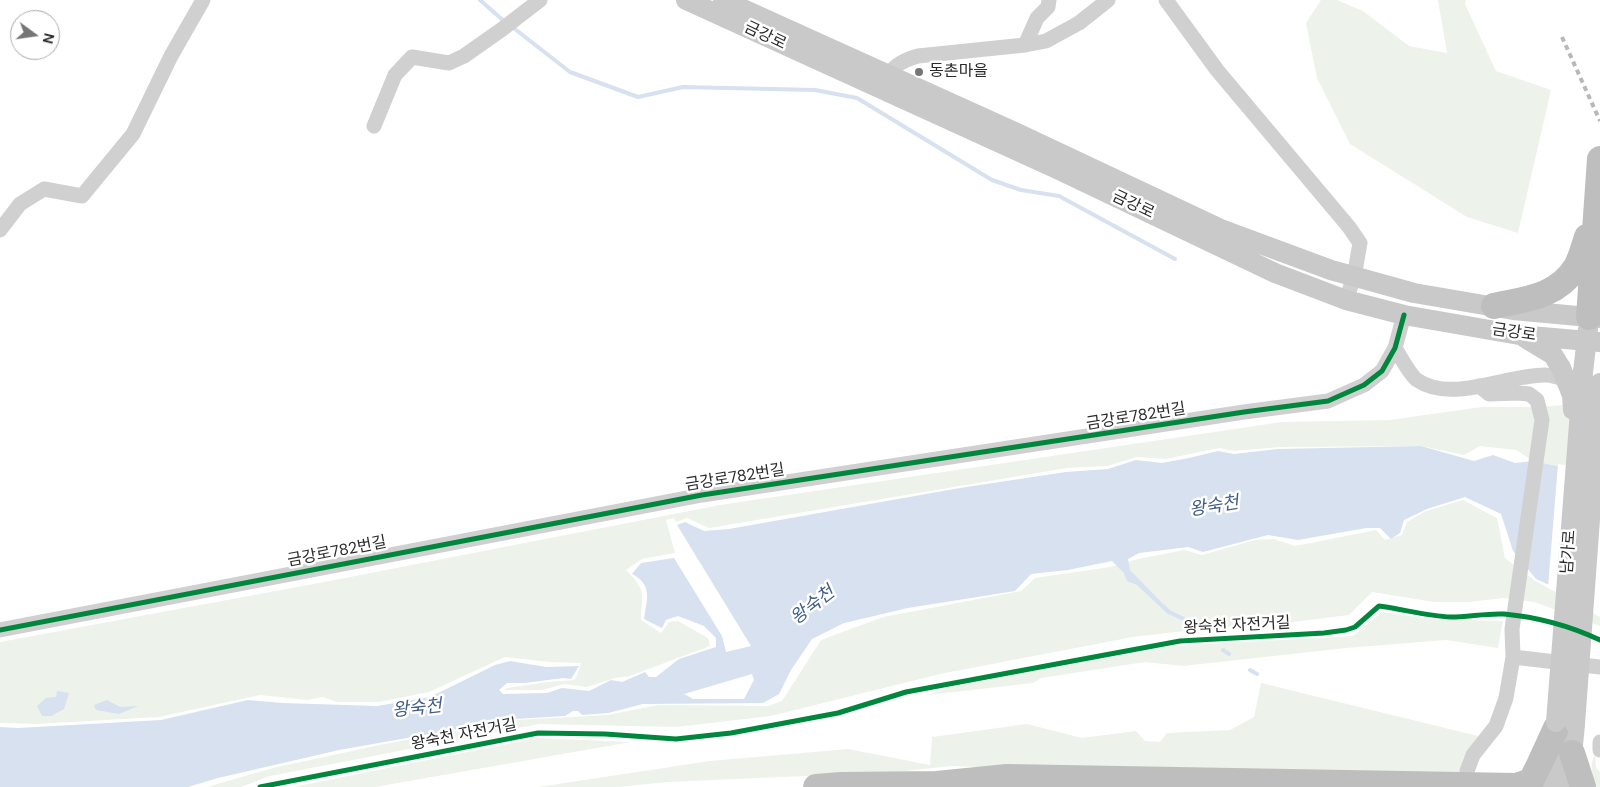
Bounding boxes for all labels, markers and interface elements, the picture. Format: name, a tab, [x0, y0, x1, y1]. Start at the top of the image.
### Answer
north arrow	[10, 10, 60, 60]
street label: 금강로	[741, 18, 789, 54]
text: N	[39, 31, 59, 46]
place label: 동촌마을	[929, 62, 988, 82]
marker: 동촌마을	[913, 66, 925, 78]
street label: 금강로	[1109, 187, 1157, 223]
street label: 금강로	[1491, 320, 1537, 346]
street label: 금강로782번길	[1085, 400, 1187, 434]
street label: 금강로782번길	[684, 461, 786, 495]
water label: 왕숙천	[1188, 492, 1240, 522]
street label: 남가로	[1558, 529, 1580, 575]
street label: 금강로782번길	[286, 533, 388, 571]
water label: 왕숙천	[787, 582, 839, 630]
street label: 왕숙천 자전거길	[1183, 614, 1291, 638]
water label: 왕숙천	[391, 696, 443, 722]
street label: 왕숙천 자전거길	[410, 715, 518, 755]

